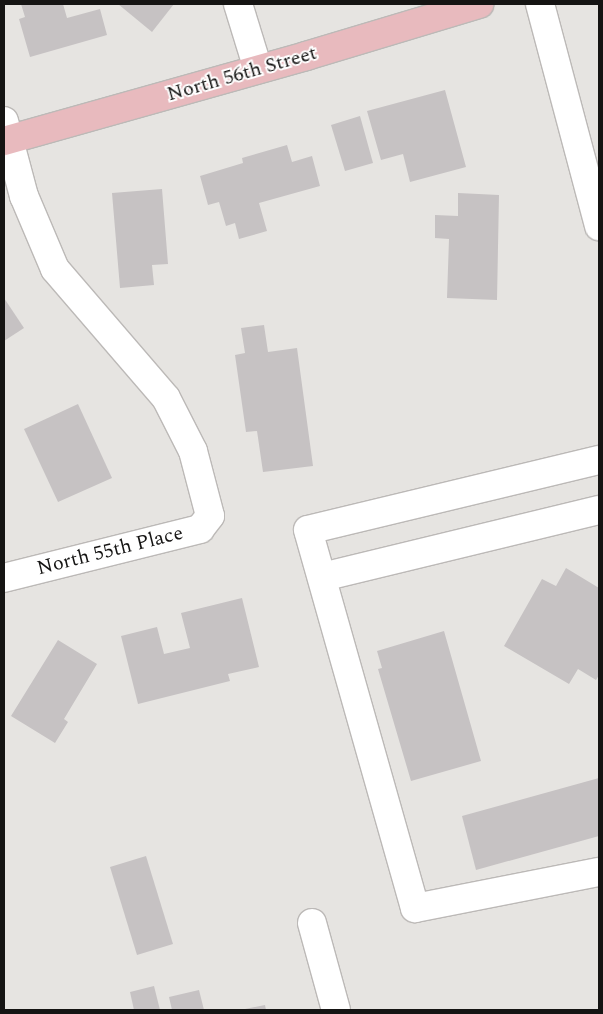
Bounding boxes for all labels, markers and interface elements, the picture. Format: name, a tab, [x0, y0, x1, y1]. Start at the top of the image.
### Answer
street label: North 56th Street	[164, 41, 320, 107]
street label: North 55th Place	[34, 521, 186, 581]

